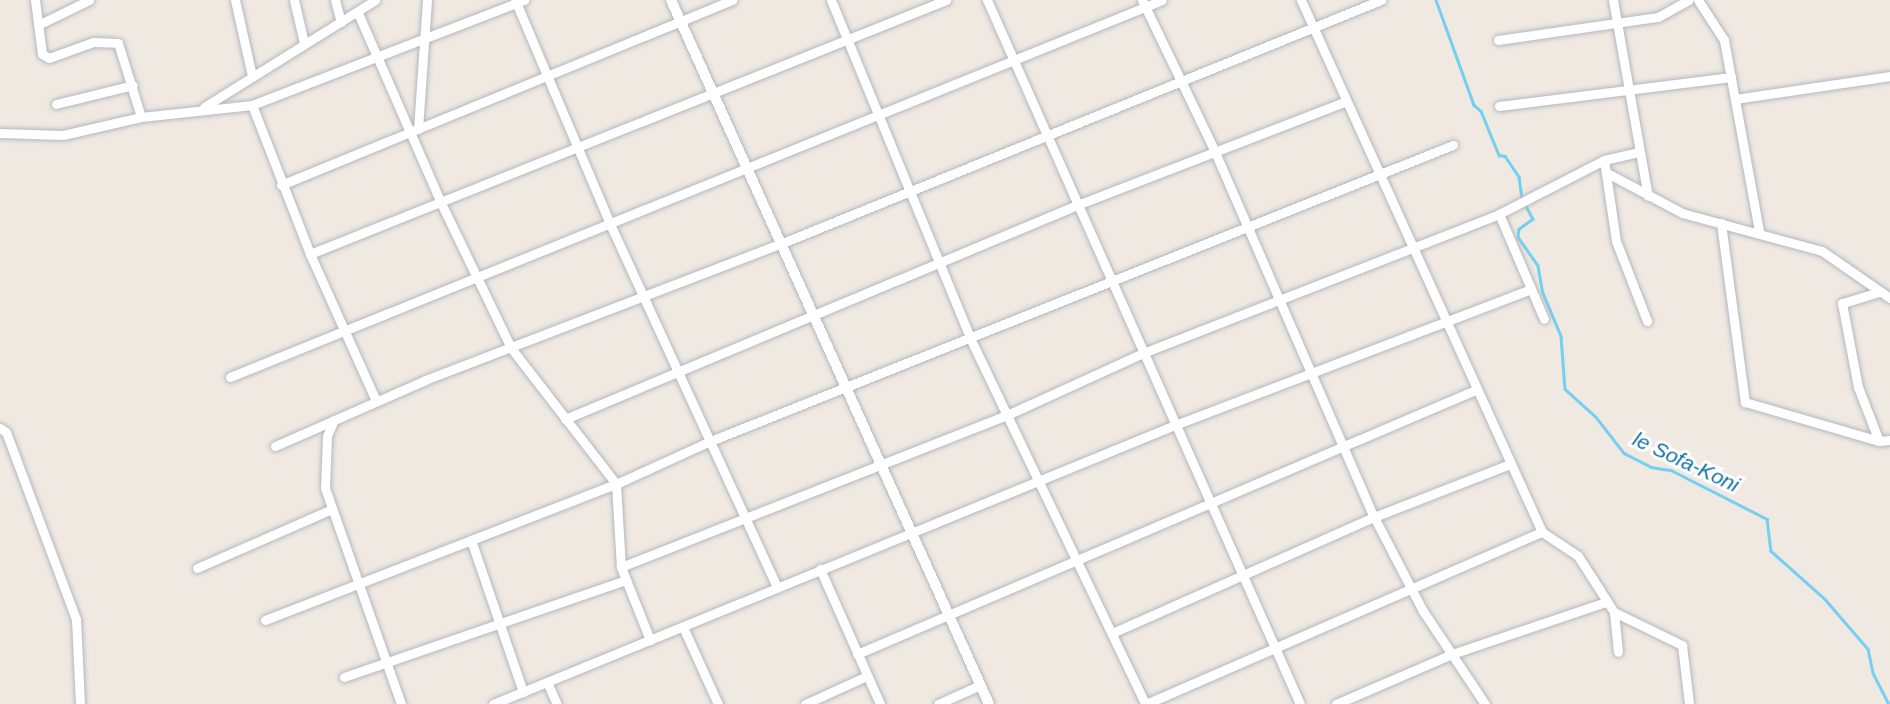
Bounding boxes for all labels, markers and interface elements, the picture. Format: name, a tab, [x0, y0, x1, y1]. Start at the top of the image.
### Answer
water label: le Sofa-Koni	[1629, 426, 1743, 498]

